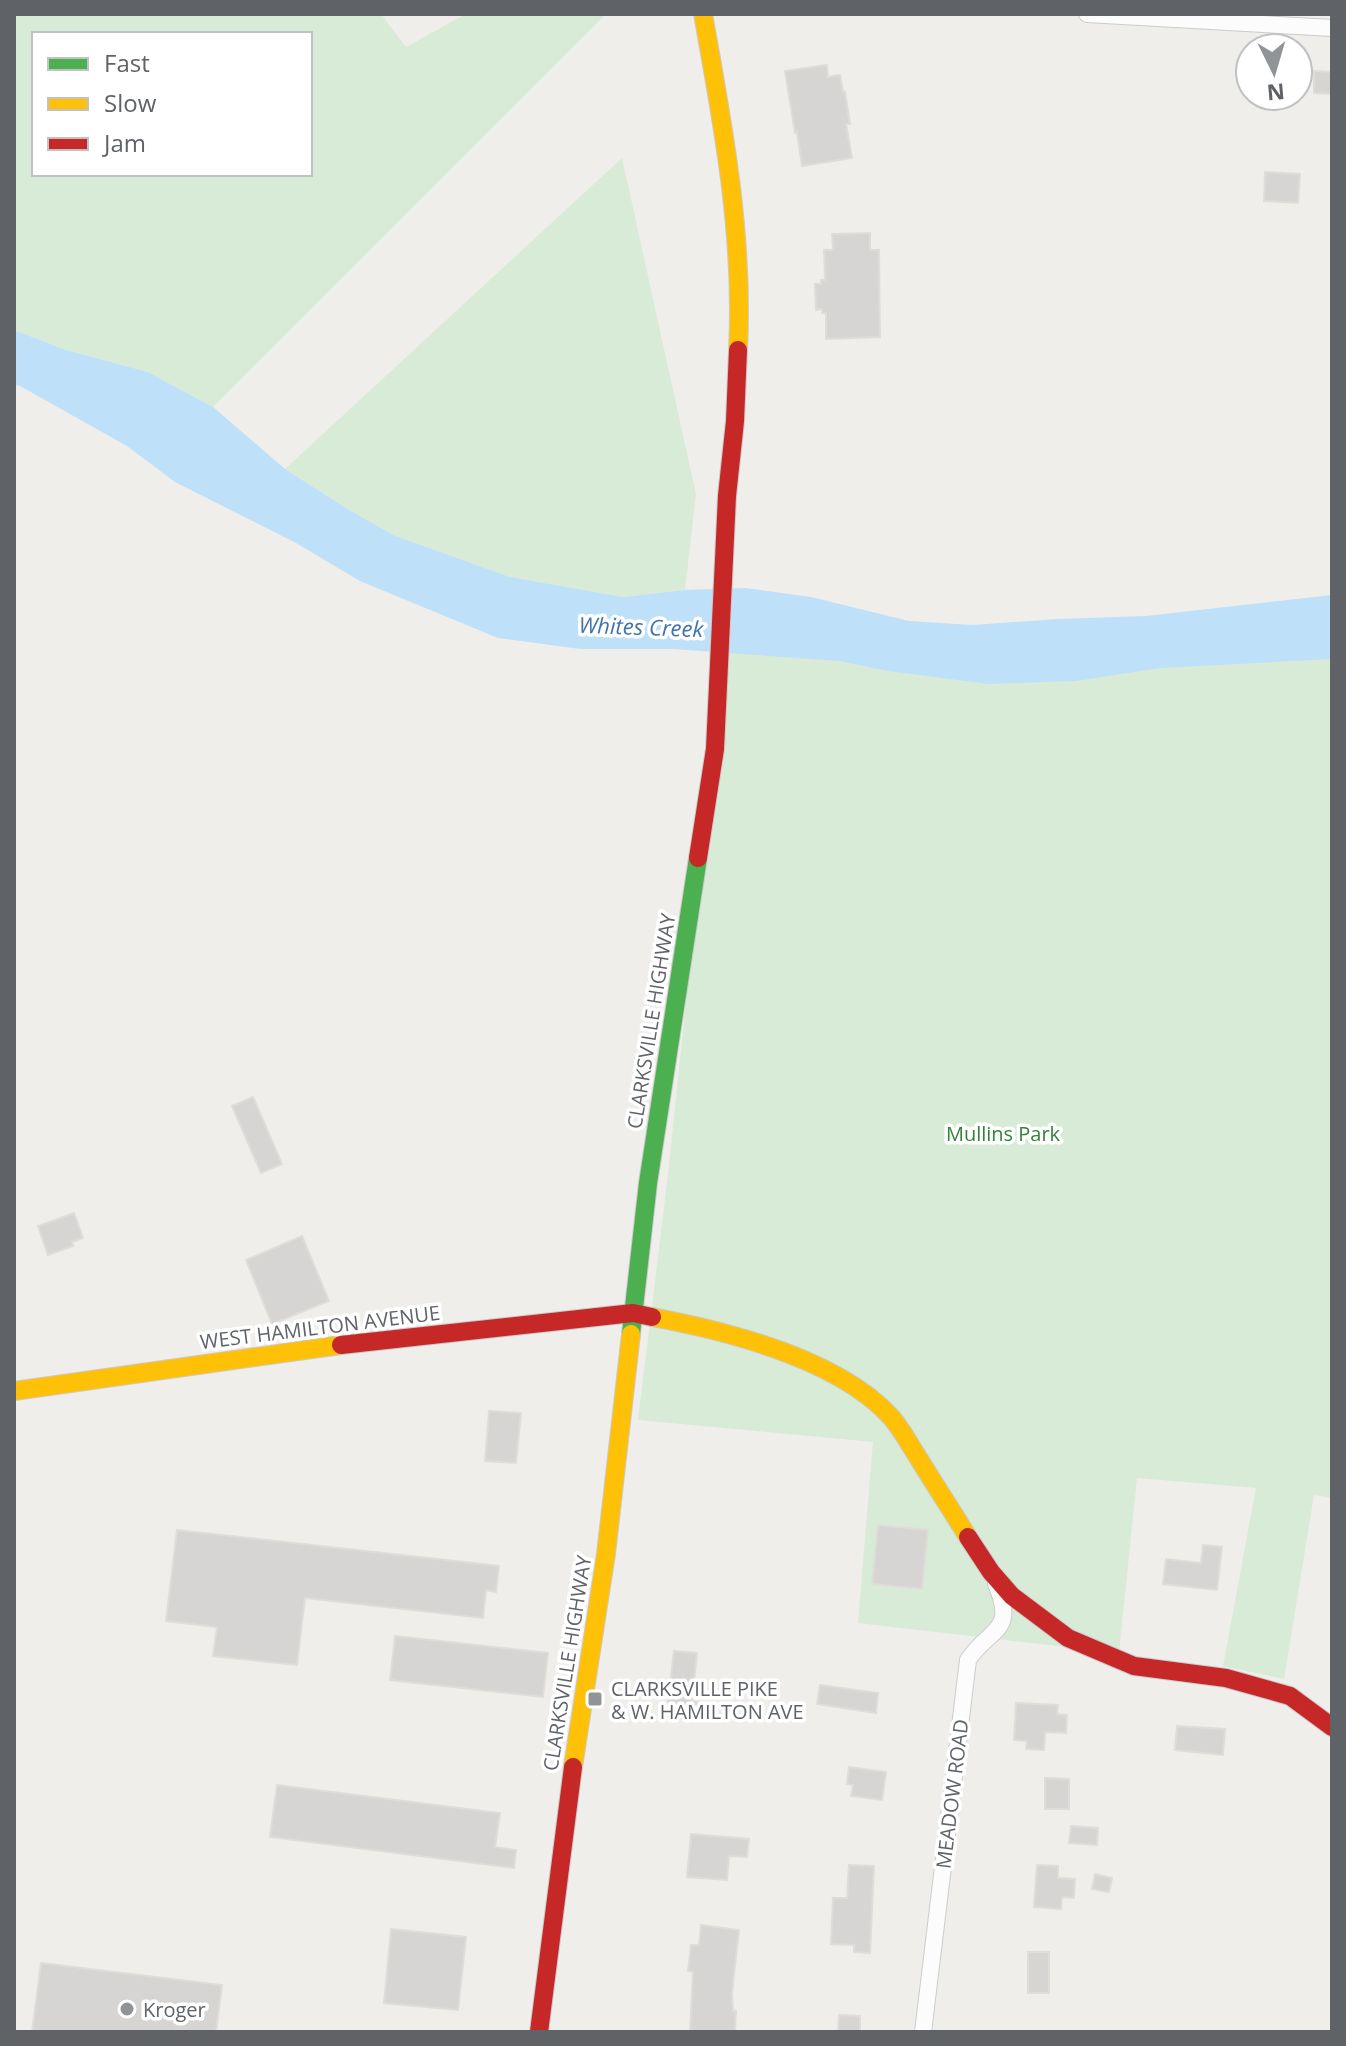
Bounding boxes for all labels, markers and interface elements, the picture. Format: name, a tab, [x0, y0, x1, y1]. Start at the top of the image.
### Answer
legend	[32, 32, 312, 176]
north arrow	[1234, 32, 1314, 112]
text: Fast	[104, 46, 150, 79]
text: N	[1266, 77, 1286, 109]
text: Slow	[104, 86, 157, 119]
text: Jam	[102, 126, 146, 159]
water label: Whites Creek	[578, 609, 705, 643]
street label: CLARKSVILLE HIGHWAY	[621, 910, 682, 1131]
park label: Mullins Park	[946, 1120, 1061, 1147]
street label: WEST HAMILTON AVENUE	[199, 1299, 441, 1355]
street label: CLARKSVILLE HIGHWAY	[537, 1552, 598, 1773]
place label: CLARKSVILLE PIKE & W. HAMILTON AVE	[611, 1675, 804, 1725]
marker: CLARKSVILLE PIKE & W. HAMILTON AVE	[586, 1690, 604, 1708]
street label: MEADOW ROAD	[929, 1718, 975, 1870]
place label: Kroger	[143, 1996, 206, 2023]
marker: Kroger	[118, 2000, 136, 2018]

